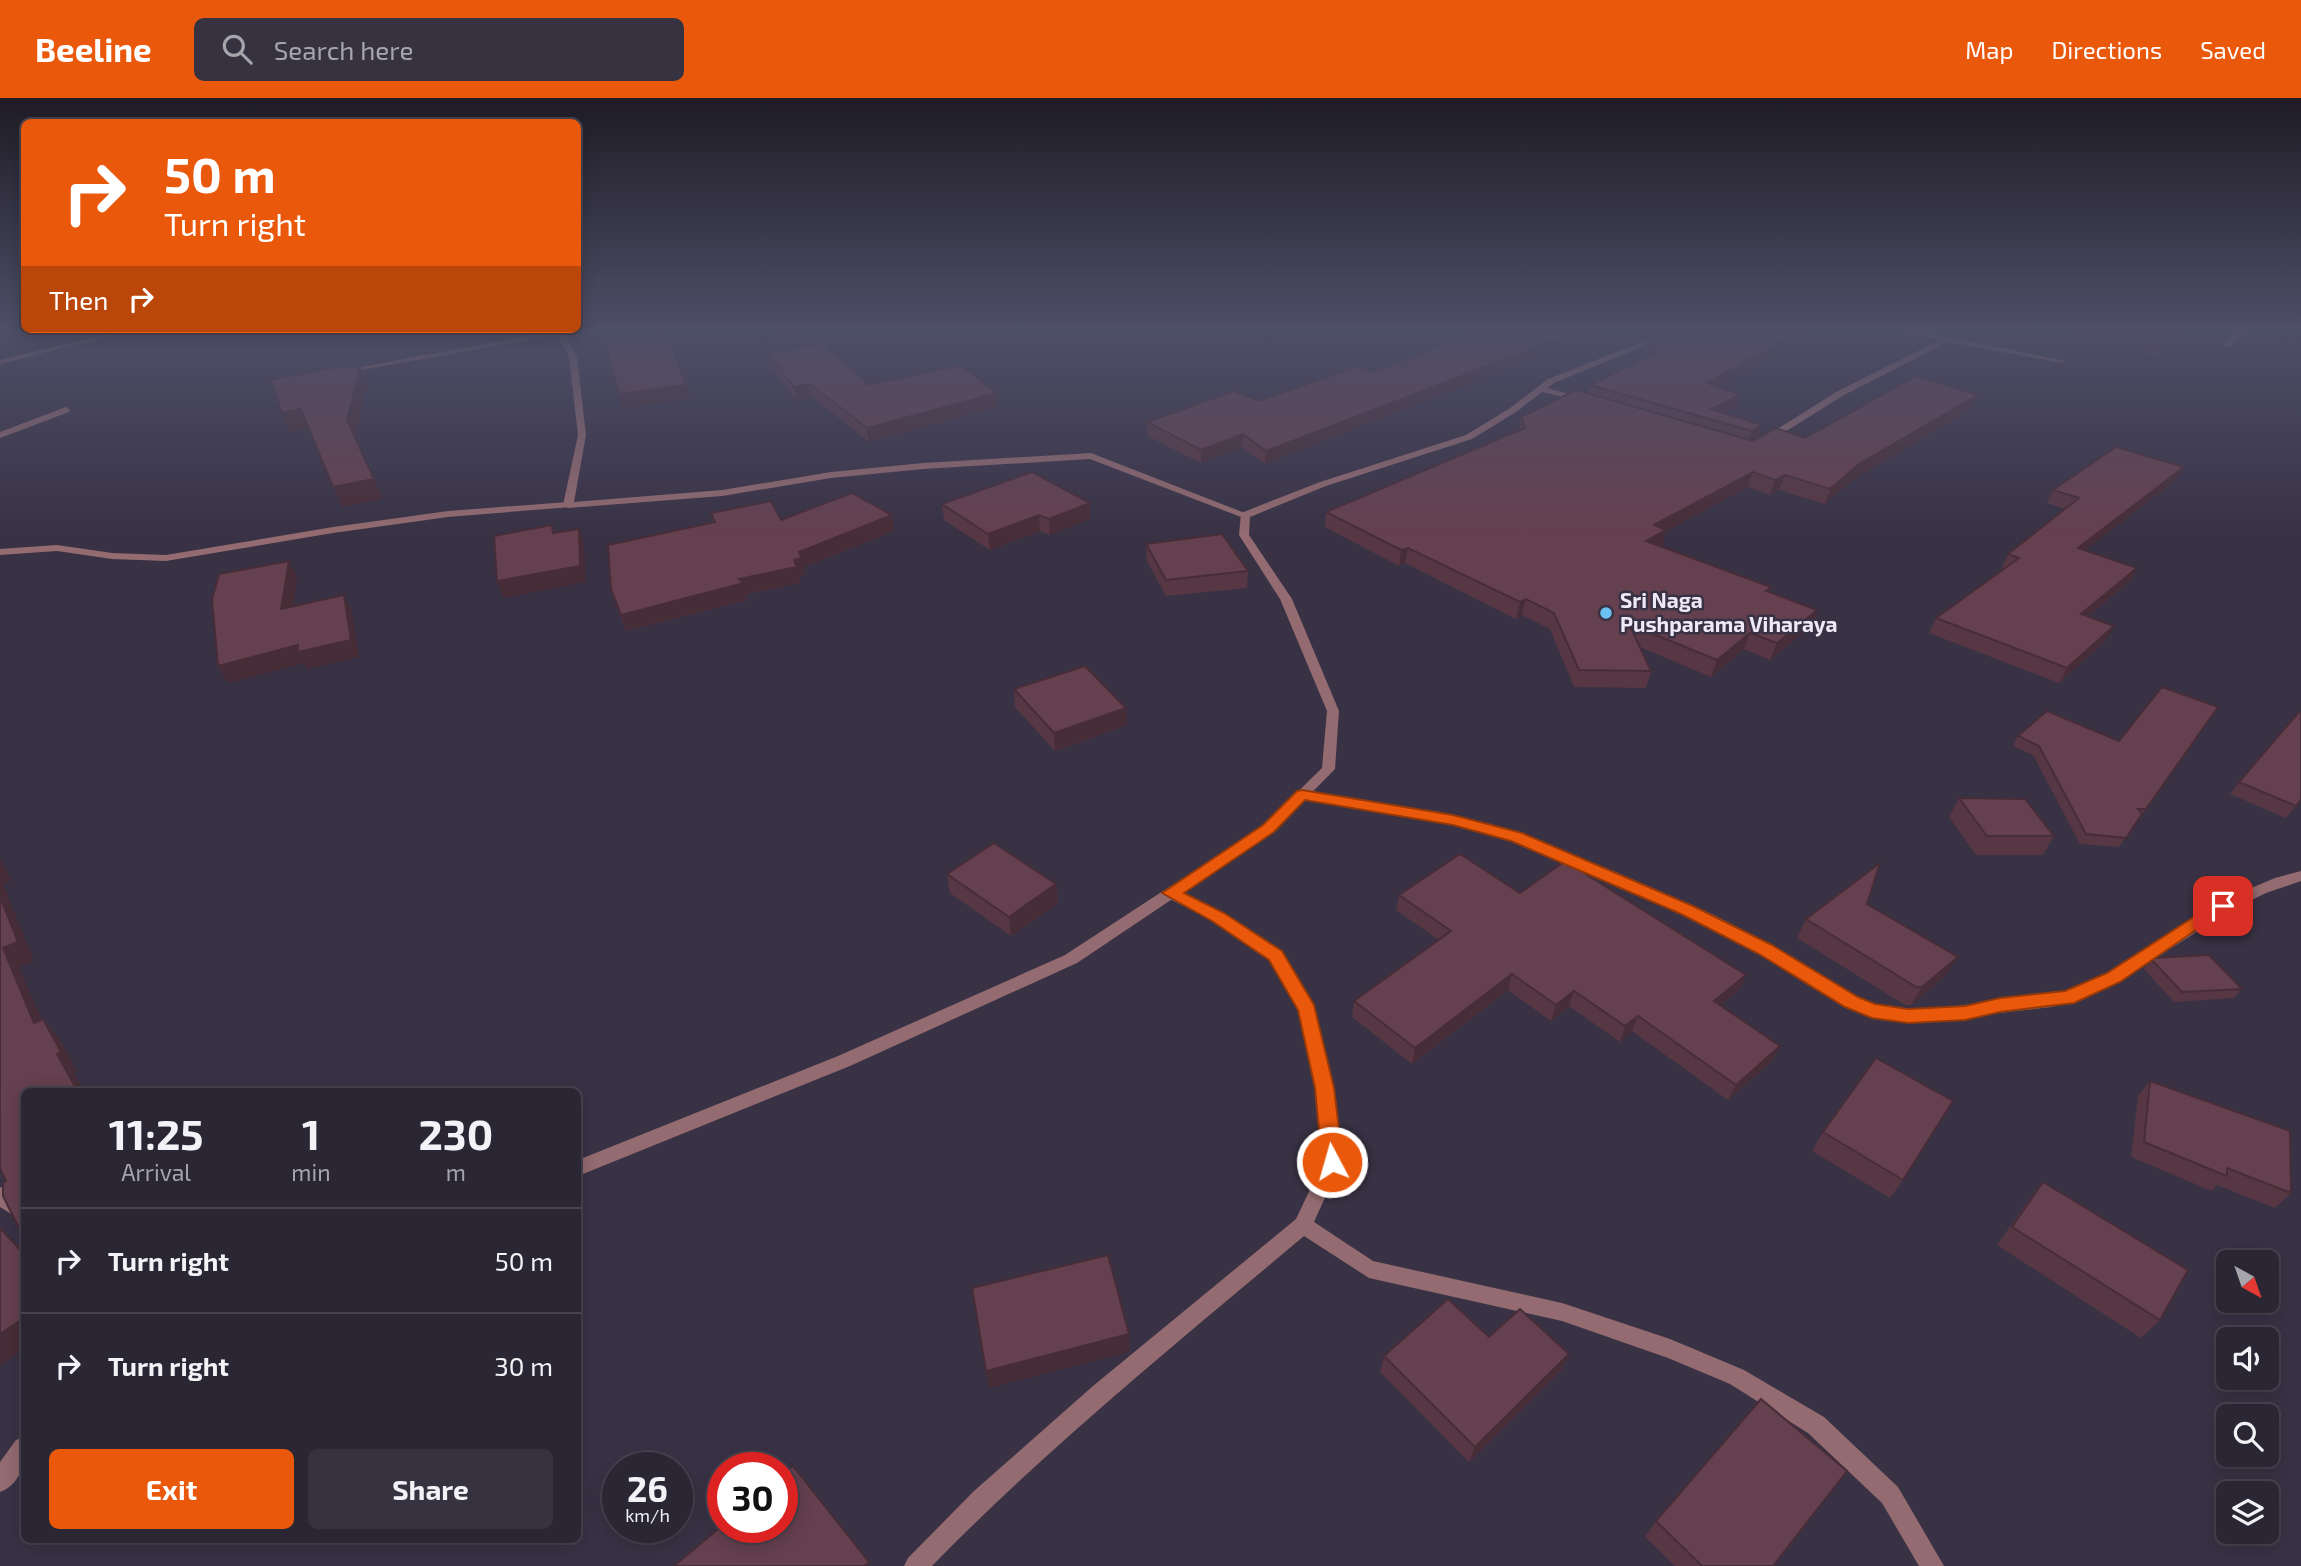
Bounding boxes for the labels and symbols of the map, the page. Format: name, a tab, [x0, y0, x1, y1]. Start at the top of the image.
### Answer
place label: Sri Naga Pushparama Viharaya	[1620, 587, 1838, 637]
marker: Sri Naga Pushparama Viharaya	[1598, 605, 1614, 621]
pin	[2193, 876, 2253, 936]
position arrow	[1295, 1125, 1369, 1199]
north arrow	[2216, 1250, 2278, 1312]
speed limit sign: 30	[707, 1452, 798, 1543]

